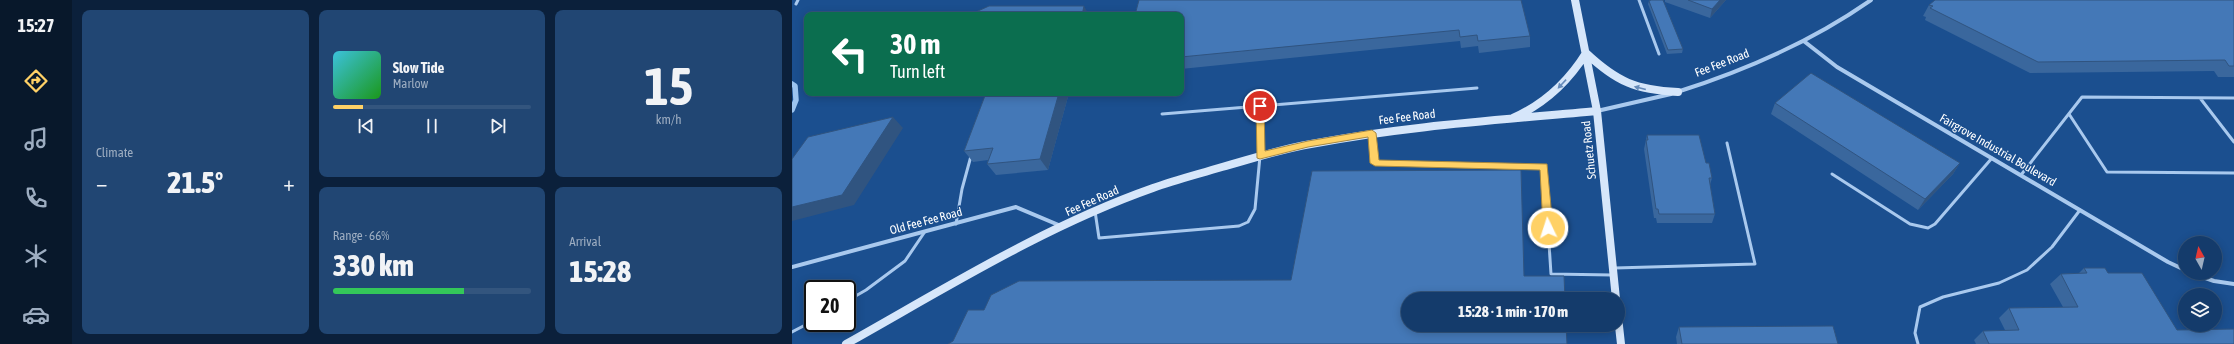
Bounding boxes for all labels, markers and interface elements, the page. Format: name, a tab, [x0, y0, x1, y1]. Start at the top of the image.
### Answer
text: 15:27	[17, 15, 55, 36]
icon: left	[824, 28, 876, 80]
text: 30 m	[890, 28, 940, 60]
street label: Fee Fee Road	[1693, 46, 1751, 80]
text: 15	[644, 56, 693, 116]
text: Slow Tide	[393, 59, 444, 76]
text: Turn left	[890, 61, 945, 82]
icon: directions	[22, 67, 50, 95]
text: Marlow	[393, 76, 428, 91]
one-way arrow	[1557, 79, 1567, 89]
one-way arrow	[1634, 85, 1646, 91]
pin	[1243, 89, 1277, 123]
icon: arrive	[1249, 95, 1271, 117]
street label: Fee Fee Road	[1378, 107, 1436, 127]
street label: Fairgrove Industrial Boulevard	[1937, 111, 2059, 189]
text: km/h	[656, 112, 682, 127]
icon: previous	[355, 115, 377, 137]
icon: pause	[421, 115, 443, 137]
icon: next	[487, 115, 509, 137]
street label: Schuetz Road	[1579, 120, 1599, 180]
icon: music	[22, 125, 50, 153]
text: Climate	[96, 145, 133, 160]
text: 21.5°	[167, 165, 223, 199]
text: −	[96, 170, 107, 196]
text: +	[283, 170, 295, 196]
street label: Fee Fee Road	[1063, 183, 1121, 219]
icon: phone	[22, 184, 50, 212]
street label: Old Fee Fee Road	[888, 205, 964, 237]
position arrow	[1527, 207, 1569, 249]
text: Range · 66%	[333, 228, 389, 243]
text: Arrival	[569, 234, 601, 249]
north arrow	[2178, 236, 2222, 280]
map controls	[2178, 236, 2222, 332]
icon: climate	[22, 242, 50, 270]
text: 330 km	[333, 248, 414, 282]
text: 15:28	[569, 254, 631, 288]
speed limit sign: 20	[804, 280, 856, 332]
button: layers	[2178, 288, 2222, 332]
icon: car	[22, 301, 50, 329]
text: 15:28 · 1 min · 170 m	[1458, 303, 1568, 320]

